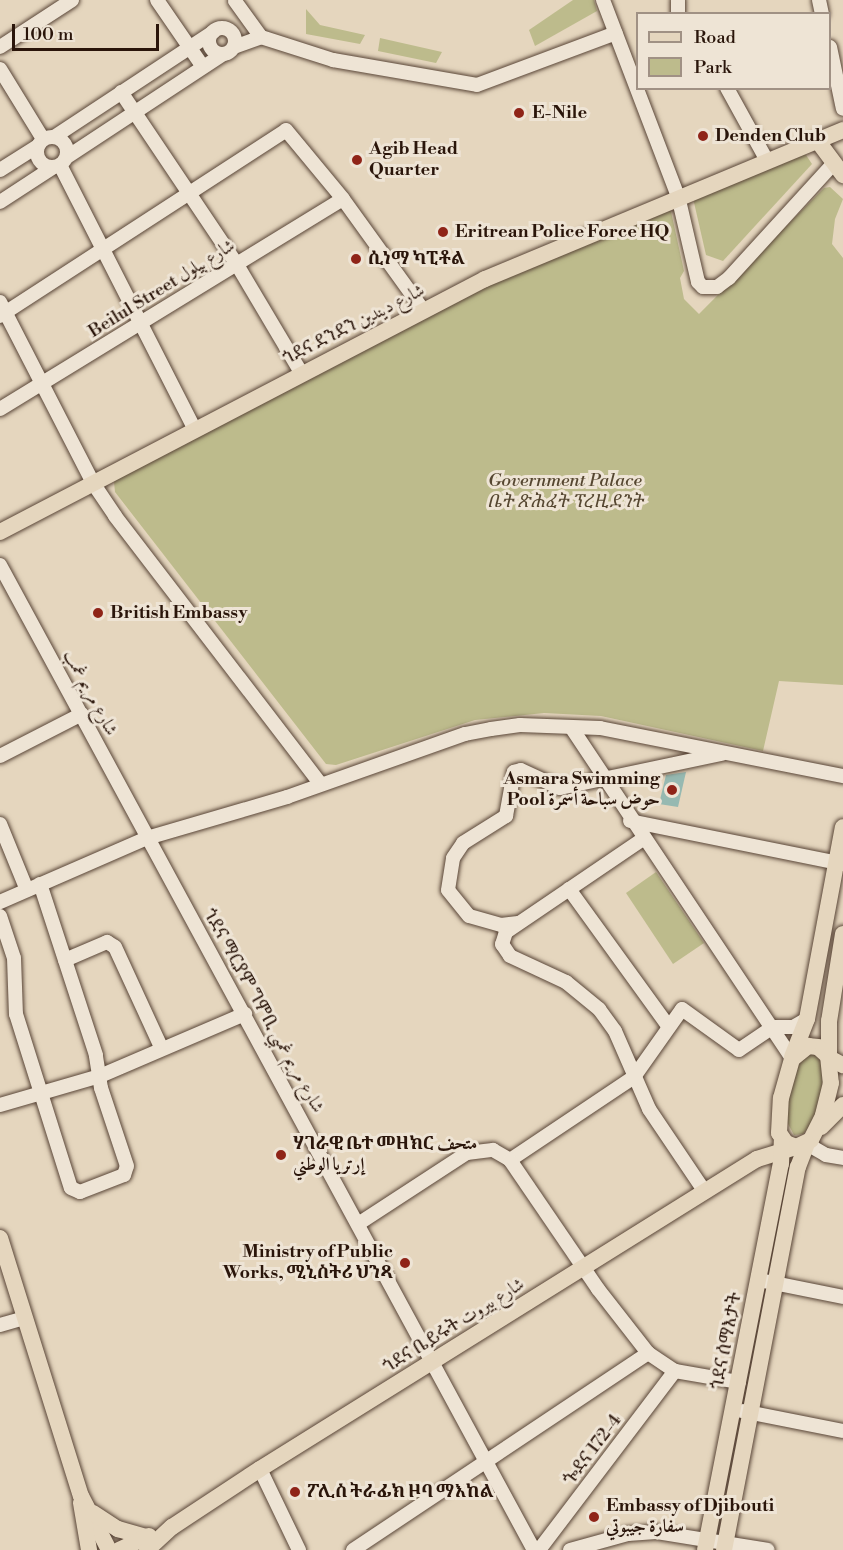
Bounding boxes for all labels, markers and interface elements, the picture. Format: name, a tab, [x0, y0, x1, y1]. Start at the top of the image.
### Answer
scale bar	[15, 12, 162, 50]
legend	[636, 12, 831, 90]
text: 100 m	[23, 23, 74, 46]
text: Road	[694, 26, 736, 49]
text: Park	[694, 56, 731, 79]
place label: E-Nile	[532, 102, 587, 124]
marker: E-Nile	[510, 104, 528, 122]
place label: Denden Club	[715, 125, 826, 147]
marker: Denden Club	[696, 129, 710, 143]
place label: Agib Head Quarter	[369, 139, 458, 182]
marker: Agib Head Quarter	[350, 153, 364, 167]
place label: Eritrean Police Force HQ	[455, 221, 669, 243]
marker: Eritrean Police Force HQ	[436, 225, 450, 239]
street label: Beilul Street شارع بيلول	[85, 235, 239, 343]
place label: ሲነማ ካፒቶል	[368, 248, 465, 270]
marker: ሲነማ ካፒቶል	[349, 252, 363, 266]
street label: ጎደና ደንደን شارع ديندين	[280, 280, 428, 370]
park label: Government Palace ቤት ጽሕፈት ፕረዚደንት	[487, 471, 643, 514]
place label: British Embassy	[110, 602, 247, 624]
marker: British Embassy	[91, 606, 105, 620]
street label: شارع مريم غمب	[58, 646, 122, 740]
place label: Asmara Swimming Pool حوض سباحة أسمرة	[503, 769, 660, 812]
marker: Asmara Swimming Pool حوض سباحة أسمرة	[665, 783, 679, 797]
street label: ጎደና ማርያም ግምቢ شارع مريم غمبي	[198, 905, 328, 1117]
place label: ሃገራዊ ቤተ መዘክር متحف إرتريا الوطني	[293, 1134, 477, 1176]
marker: ሃገራዊ ቤተ መዘክር متحف إرتريا الوطني	[274, 1148, 288, 1162]
place label: Ministry of Public Works, ሚኒስትሪ ህንጻ	[223, 1242, 393, 1284]
marker: Ministry of Public Works, ሚኒስትሪ ህንጻ	[398, 1256, 412, 1270]
street label: ጎደና ቤይሩት شارع بيروت	[379, 1274, 529, 1378]
street label: ጎደና ሰማእታት	[707, 1291, 747, 1391]
street label: ጐደና 172-4	[559, 1410, 627, 1490]
place label: ፖሊስ ትራፊክ ዞባ ማእከል	[307, 1481, 494, 1503]
marker: ፖሊስ ትራፊክ ዞባ ማእከል	[288, 1485, 302, 1499]
place label: Embassy of Djibouti سفارة جيبوتي	[606, 1496, 774, 1538]
marker: Embassy of Djibouti سفارة جيبوتي	[587, 1510, 601, 1524]

